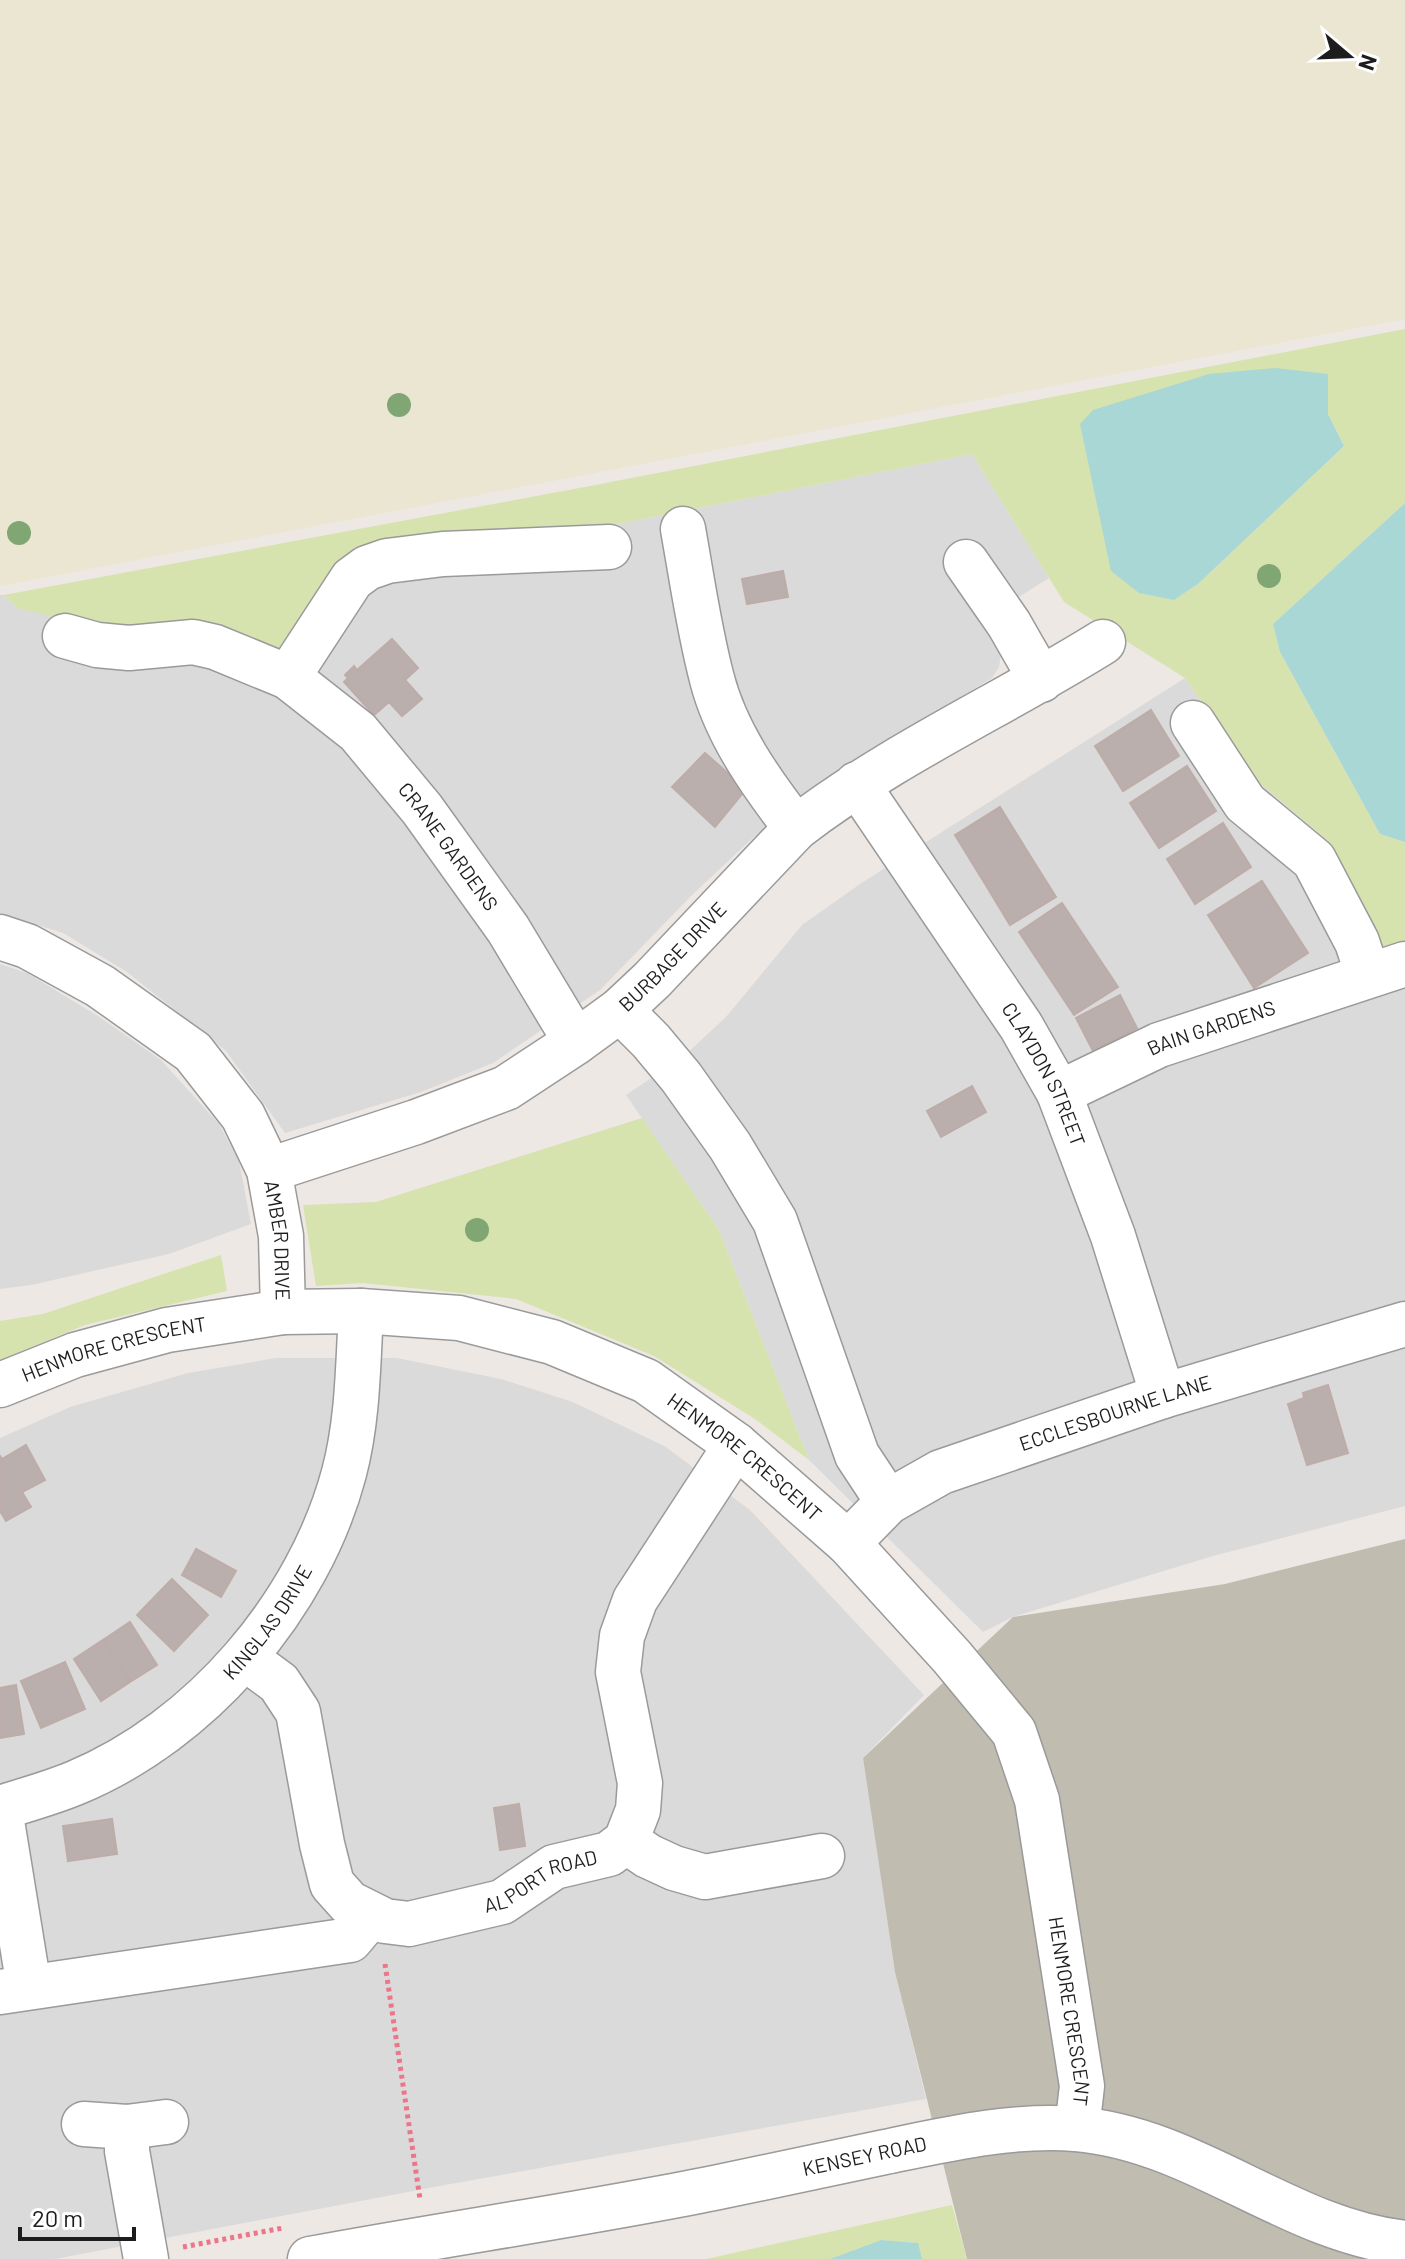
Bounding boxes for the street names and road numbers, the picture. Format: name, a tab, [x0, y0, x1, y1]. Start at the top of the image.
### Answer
street label: CRANE GARDENS	[394, 777, 504, 915]
street label: BURBAGE DRIVE	[613, 896, 731, 1016]
street label: BAIN GARDENS	[1143, 995, 1278, 1060]
street label: CLAYDON STREET	[997, 997, 1091, 1149]
street label: AMBER DRIVE	[260, 1178, 296, 1301]
street label: HENMORE CRESCENT	[18, 1311, 208, 1386]
street label: ECCLESBOURNE LANE	[1016, 1369, 1214, 1455]
street label: HENMORE CRESCENT	[663, 1387, 827, 1525]
street label: KINGLAS DRIVE	[217, 1560, 316, 1684]
street label: ALPORT ROAD	[481, 1844, 599, 1917]
street label: HENMORE CRESCENT	[1044, 1915, 1095, 2107]
street label: KENSEY ROAD	[800, 2131, 928, 2180]

